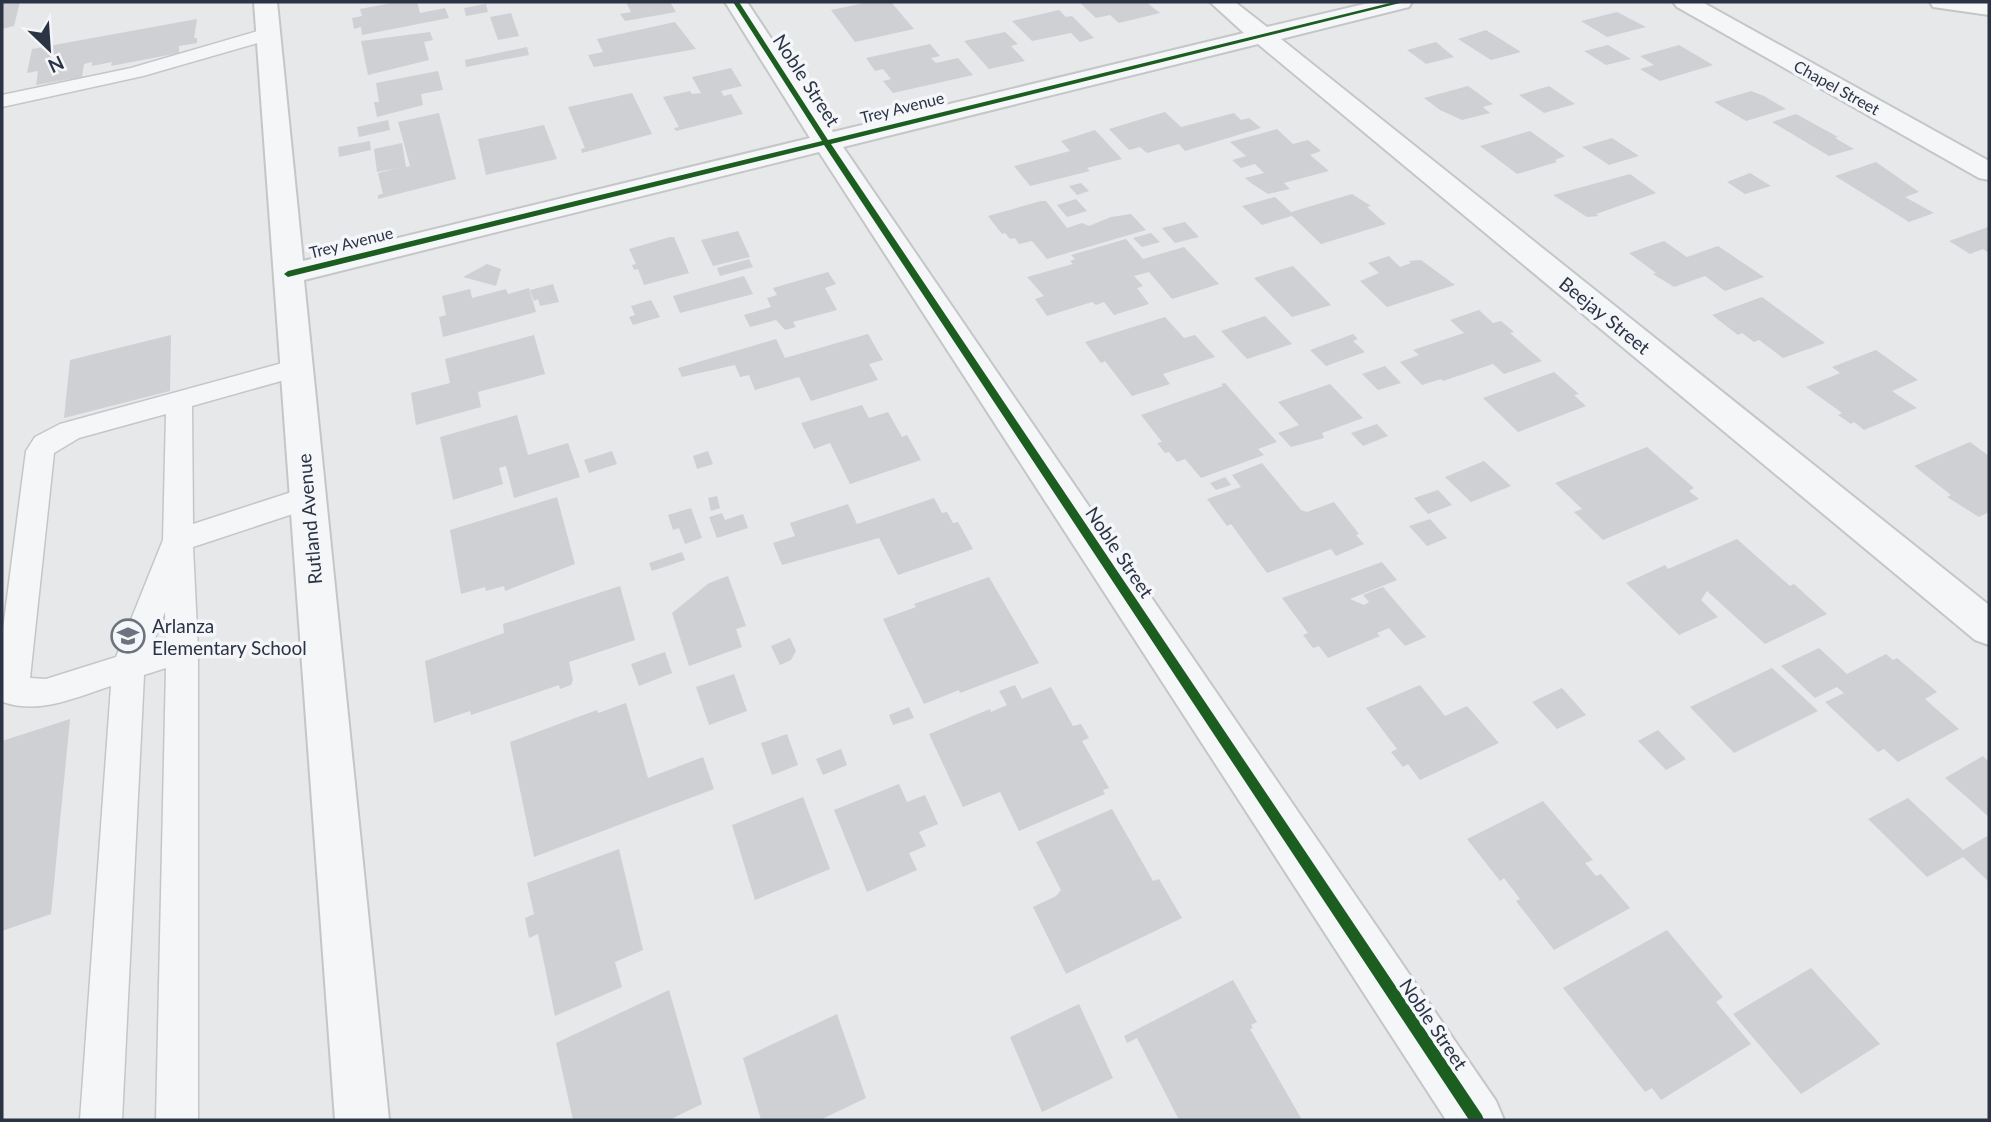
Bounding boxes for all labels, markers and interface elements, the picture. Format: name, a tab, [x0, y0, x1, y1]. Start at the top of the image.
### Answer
north arrow	[14, 14, 84, 84]
street label: Noble Street	[769, 30, 845, 130]
text: N	[45, 51, 68, 78]
street label: Chapel Street	[1791, 56, 1883, 118]
street label: Trey Avenue	[858, 87, 946, 127]
street label: Trey Avenue	[307, 222, 395, 262]
street label: Beejay Street	[1555, 271, 1655, 359]
street label: Rutland Avenue	[292, 453, 326, 585]
street label: Noble Street	[1081, 502, 1159, 602]
place label: Arlanza Elementary School	[152, 614, 307, 659]
school or university icon: Arlanza Elementary School	[109, 617, 147, 655]
street label: Noble Street	[1395, 974, 1473, 1074]

